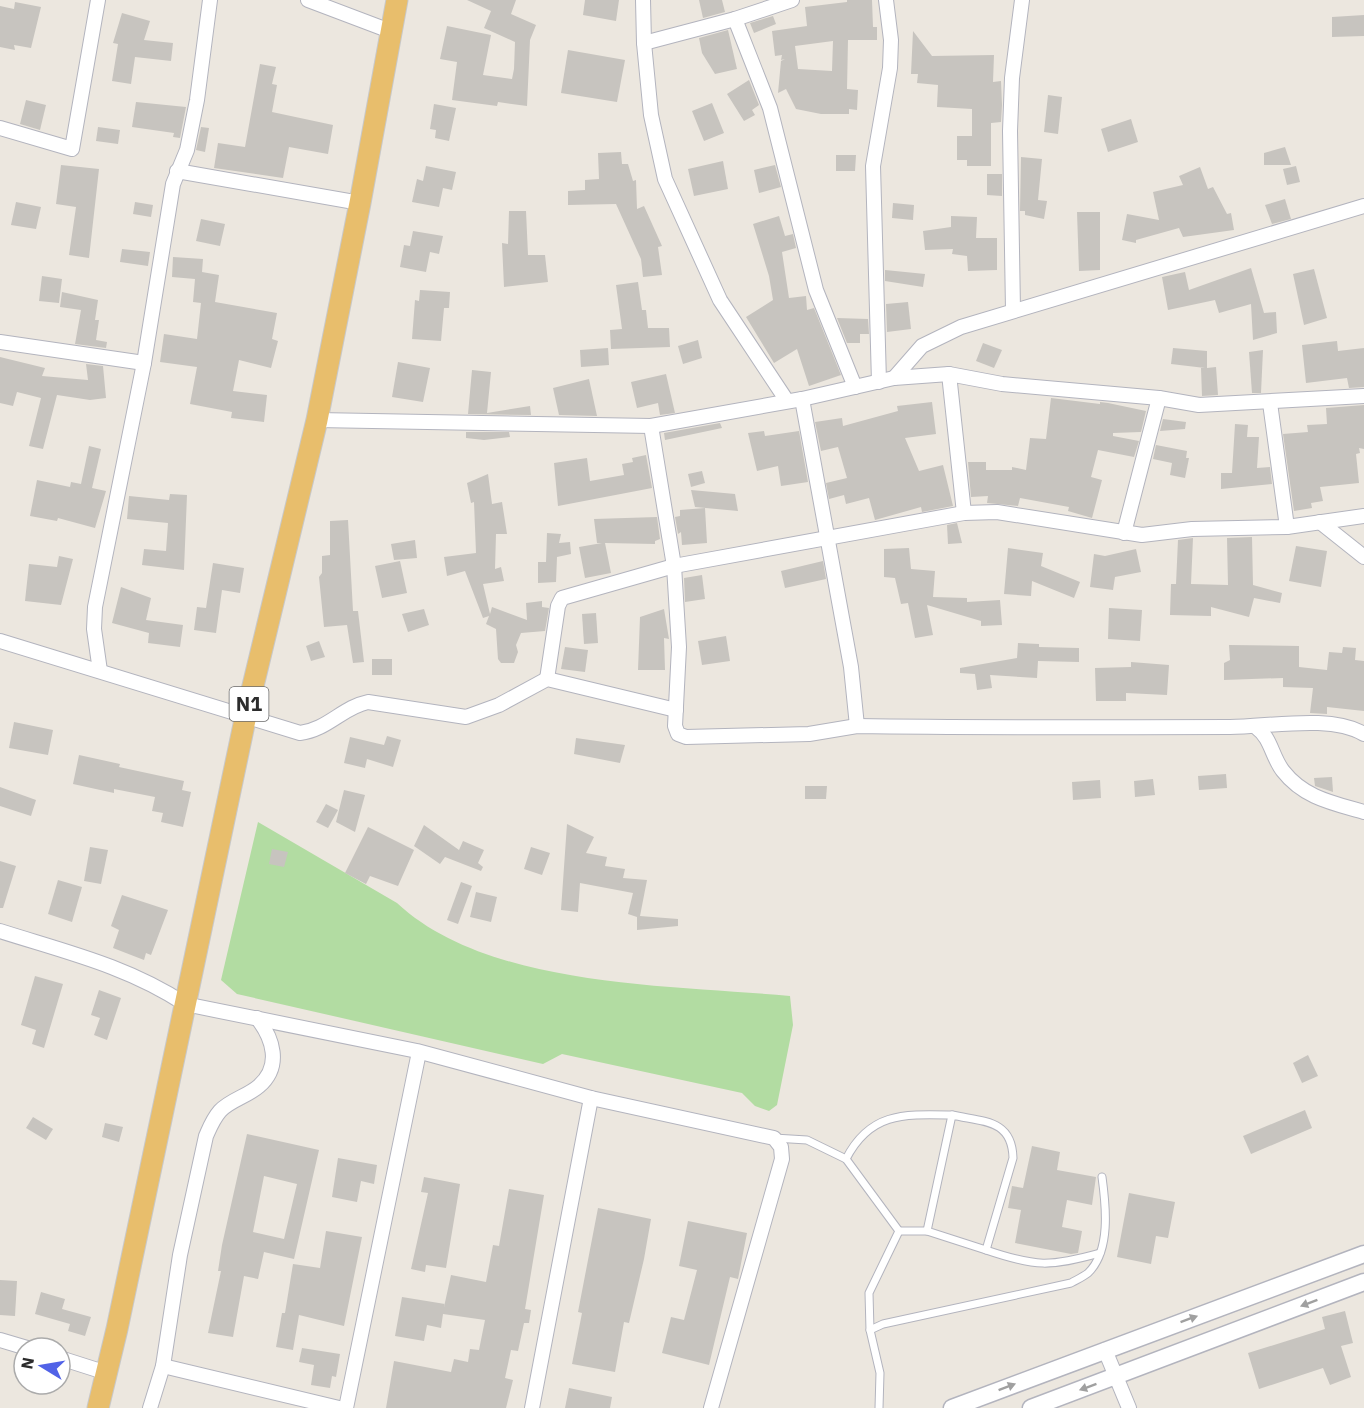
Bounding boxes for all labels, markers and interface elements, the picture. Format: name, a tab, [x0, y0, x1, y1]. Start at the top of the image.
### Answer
road number: N1	[230, 687, 268, 721]
one-way arrow	[1300, 1298, 1318, 1308]
one-way arrow	[1181, 1313, 1199, 1323]
north arrow	[12, 1336, 72, 1396]
text: N	[16, 1356, 38, 1371]
one-way arrow	[998, 1382, 1016, 1392]
one-way arrow	[1079, 1383, 1097, 1392]

